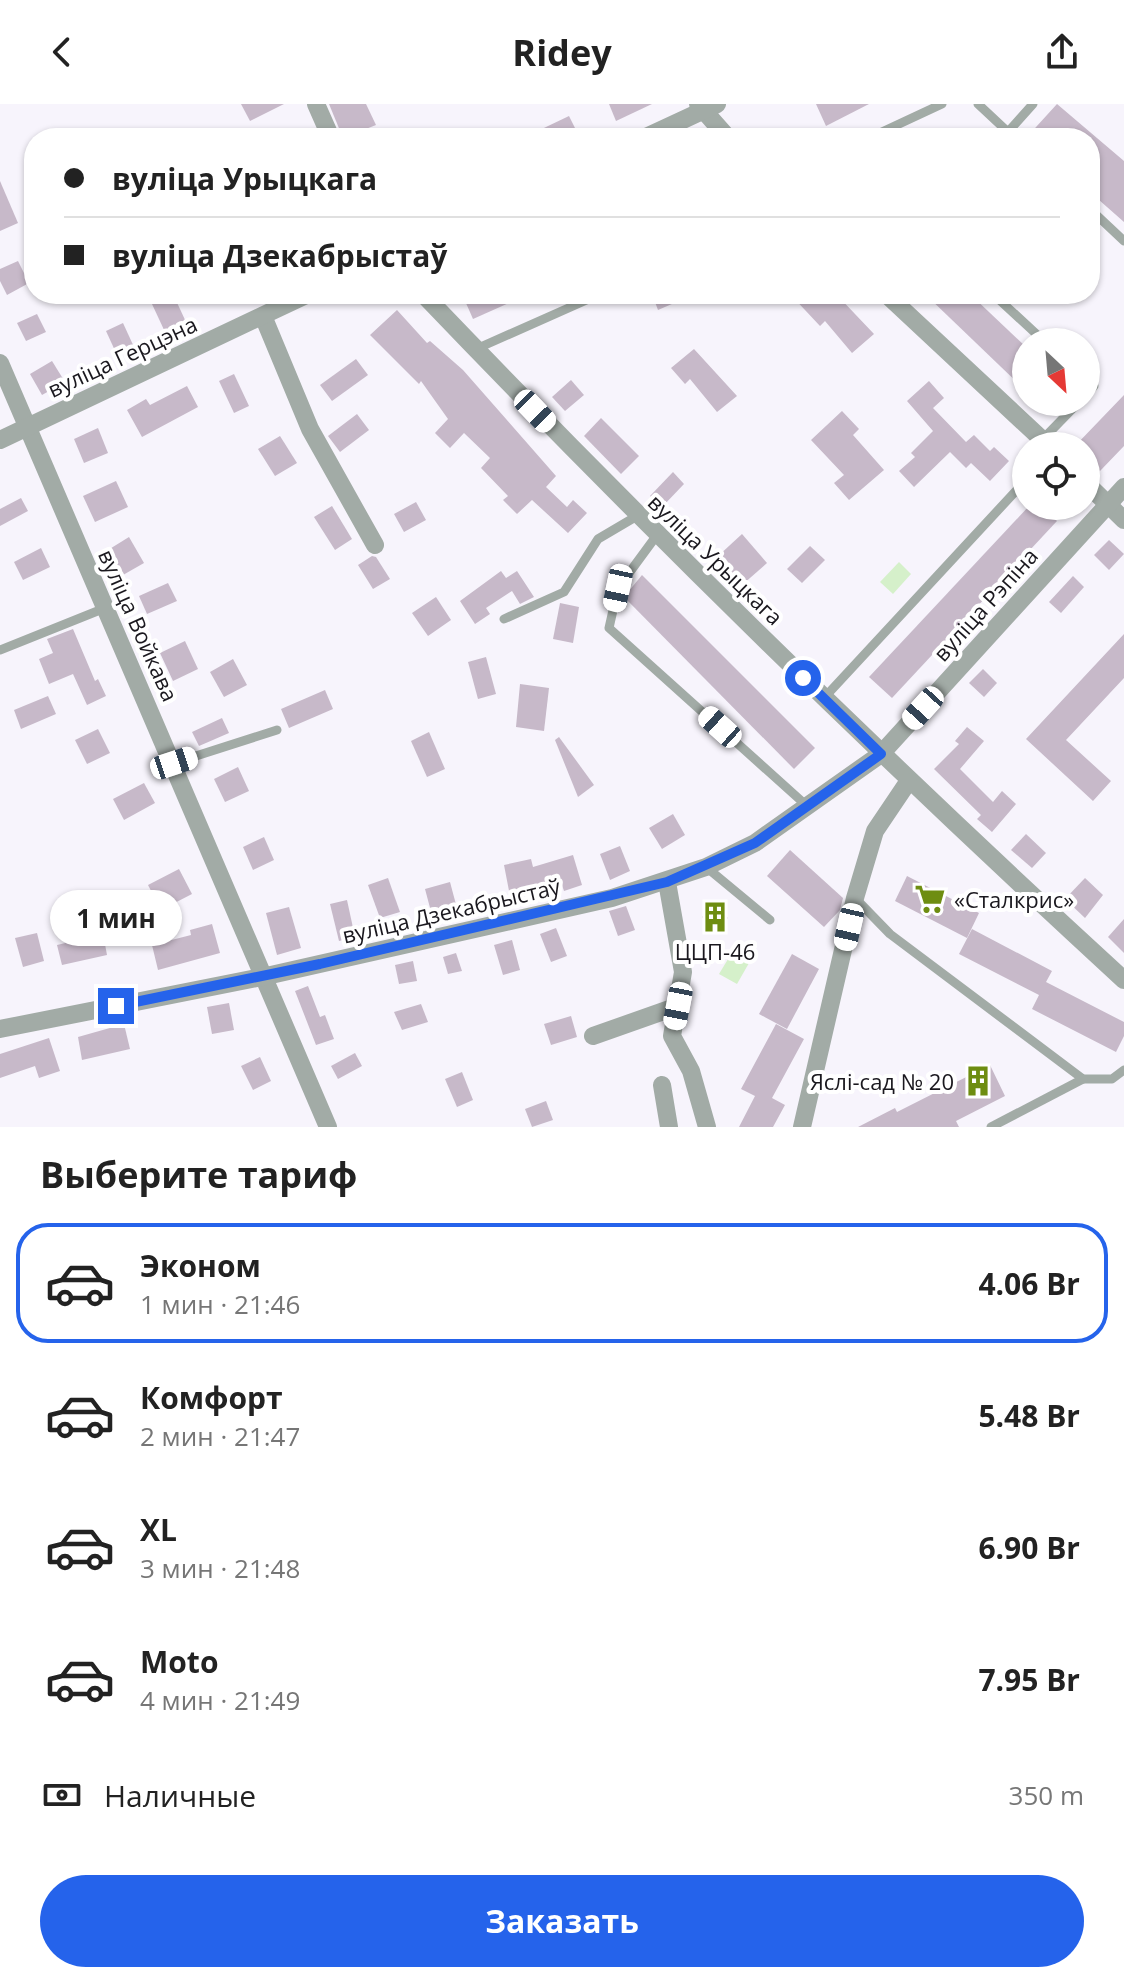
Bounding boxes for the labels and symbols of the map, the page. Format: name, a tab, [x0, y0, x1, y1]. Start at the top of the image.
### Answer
street label: вуліца Герцэна	[42, 308, 202, 404]
north arrow	[1012, 328, 1100, 416]
car	[510, 385, 560, 437]
street label: вуліца Урыцкага	[642, 487, 790, 631]
street label: вуліца Рэпіна	[926, 541, 1044, 667]
street label: вуліца Войкава	[92, 544, 186, 706]
car	[601, 562, 635, 614]
route start	[785, 660, 821, 696]
car	[898, 682, 948, 734]
car	[694, 702, 746, 752]
car	[147, 744, 201, 782]
street label: вуліца Дзекабрыстаў	[339, 870, 564, 950]
supermarket icon: «Сталкрис»	[913, 882, 947, 916]
place label: «Сталкрис»	[954, 884, 1074, 914]
callout: 1 мин	[50, 890, 182, 946]
building icon: ЦЦП-46	[698, 900, 732, 934]
car	[832, 901, 866, 953]
place label: ЦЦП-46	[675, 936, 755, 966]
car	[662, 980, 694, 1032]
route end	[98, 988, 134, 1024]
building icon: Яслі-сад № 20	[961, 1064, 995, 1098]
place label: Яслі-сад № 20	[810, 1066, 954, 1096]

